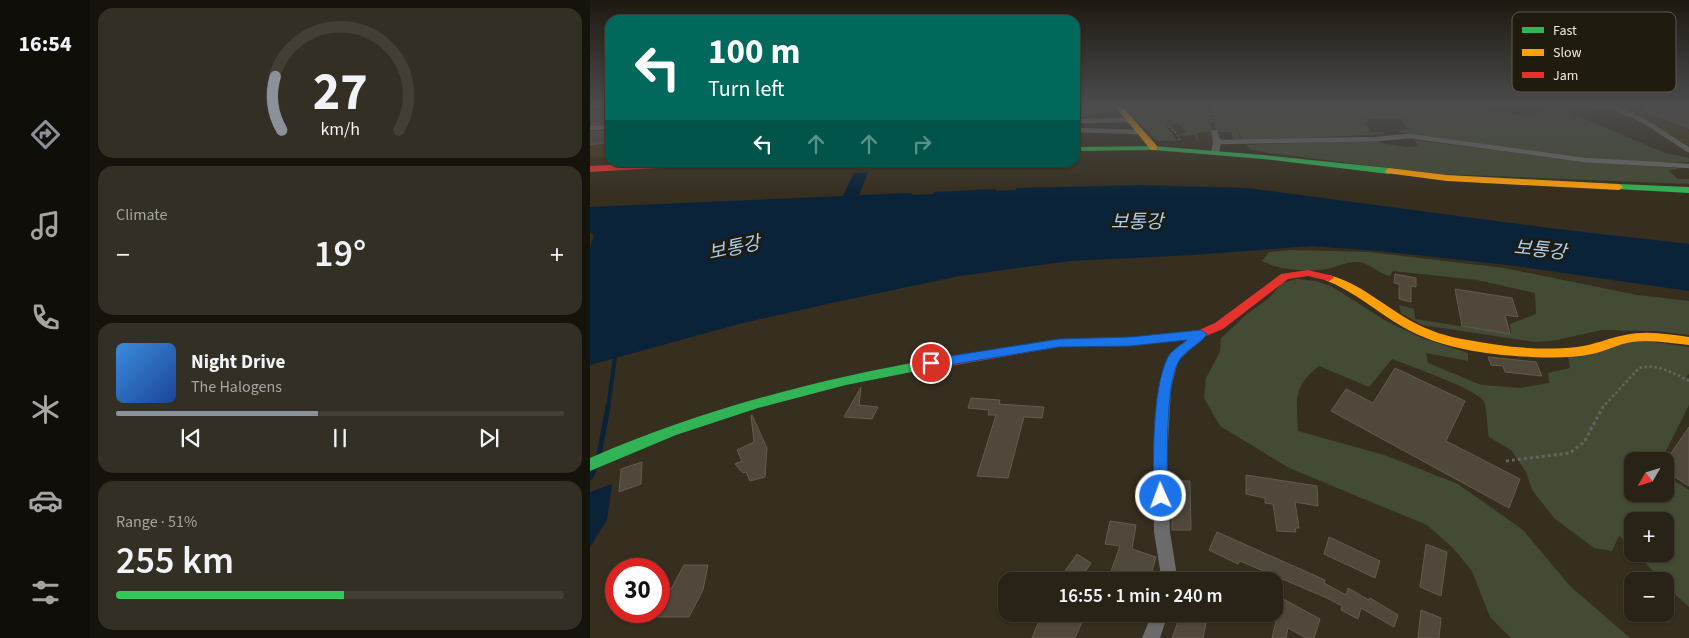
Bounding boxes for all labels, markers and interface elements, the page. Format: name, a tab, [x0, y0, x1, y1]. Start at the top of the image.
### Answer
legend	[1512, 12, 1676, 92]
text: Fast	[1553, 21, 1577, 41]
text: 100 m	[708, 27, 800, 77]
text: 16:54	[18, 28, 72, 60]
icon: left	[625, 35, 690, 100]
text: Slow	[1553, 43, 1582, 63]
text: 27	[313, 56, 367, 130]
text: Jam	[1553, 66, 1578, 86]
text: Turn left	[708, 73, 784, 105]
icon: directions	[28, 117, 63, 152]
text: km/h	[320, 117, 360, 142]
icon: left	[749, 130, 777, 158]
icon: ahead	[802, 130, 830, 158]
icon: ahead	[855, 130, 883, 158]
icon: right	[908, 130, 936, 158]
text: Climate	[116, 204, 167, 226]
icon: music	[28, 208, 63, 243]
water label: 보통강	[1111, 209, 1166, 236]
text: 19°	[314, 227, 366, 281]
water label: 보통강	[706, 229, 765, 267]
water label: 보통강	[1512, 234, 1570, 267]
text: −	[116, 235, 130, 275]
text: +	[550, 235, 564, 275]
icon: phone	[28, 300, 63, 335]
pin	[910, 342, 952, 384]
text: Night Drive	[191, 349, 285, 376]
icon: arrive	[917, 349, 945, 377]
text: The Halogens	[191, 376, 282, 398]
icon: climate	[28, 392, 63, 427]
icon: previous	[177, 424, 205, 452]
icon: pause	[326, 424, 354, 452]
icon: next	[475, 424, 503, 452]
north arrow	[1624, 452, 1674, 502]
map controls	[1624, 452, 1674, 622]
position arrow	[1134, 469, 1186, 521]
icon: car	[28, 483, 63, 518]
text: Range · 51%	[116, 511, 197, 533]
button: +	[1624, 512, 1674, 562]
text: 255 km	[116, 534, 234, 588]
speed limit sign: 30	[605, 558, 670, 623]
button: −	[1624, 572, 1674, 622]
icon: filters	[28, 575, 63, 610]
text: 16:55 · 1 min · 240 m	[1058, 583, 1223, 610]

